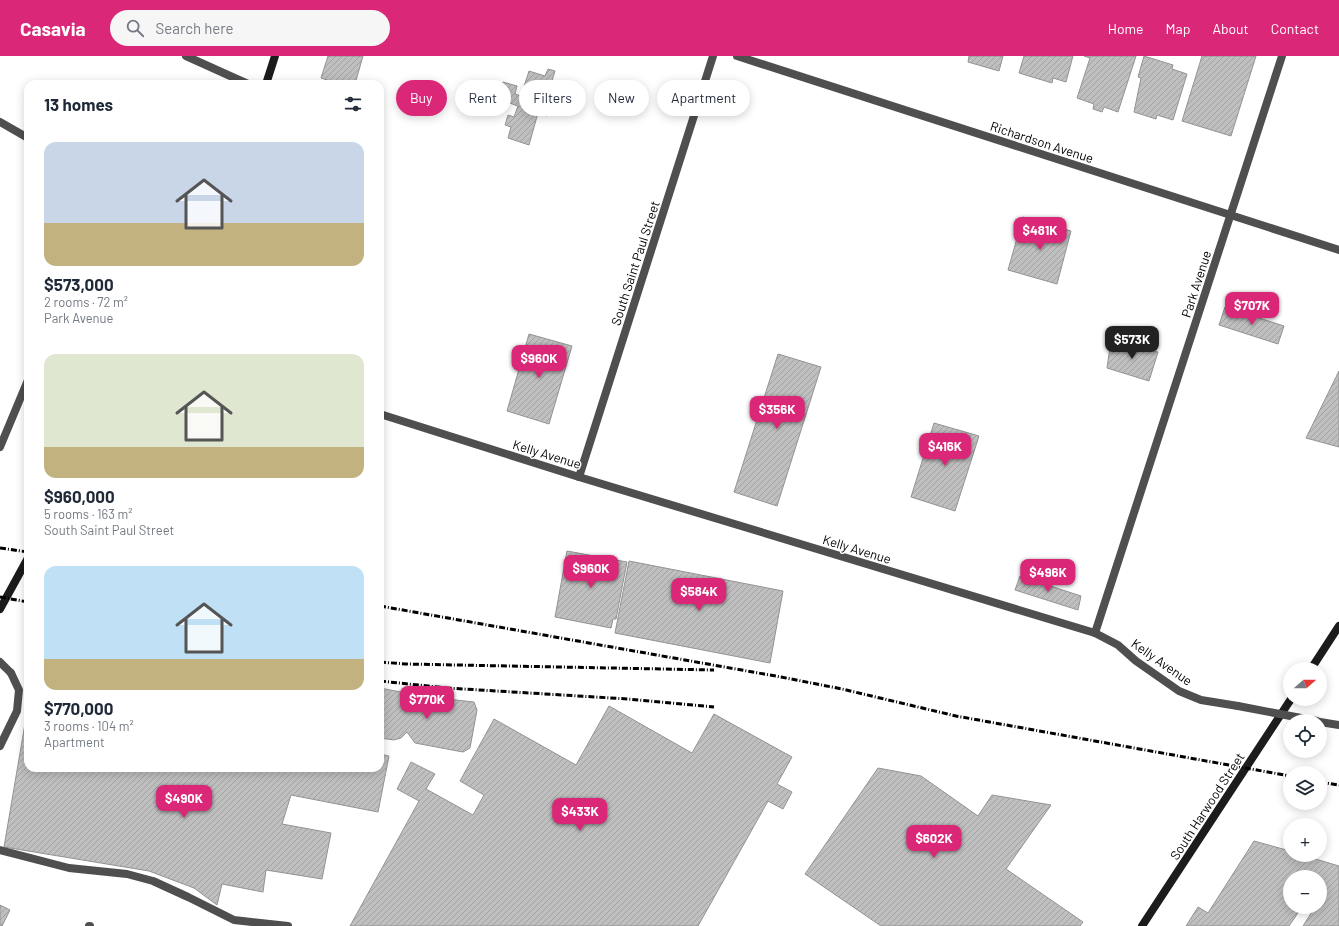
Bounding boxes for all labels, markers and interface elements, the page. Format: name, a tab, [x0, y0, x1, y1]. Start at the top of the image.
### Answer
search box	[110, 10, 390, 46]
text: Casavia	[20, 17, 86, 40]
icon: search	[124, 17, 146, 39]
text: Search here	[156, 19, 234, 37]
text: Home	[1108, 20, 1144, 37]
text: Map	[1166, 20, 1190, 37]
text: About	[1212, 20, 1249, 37]
text: Contact	[1271, 20, 1319, 37]
chip: Buy	[396, 80, 447, 116]
chip: Rent	[455, 80, 511, 116]
chip: Filters	[519, 80, 586, 116]
chip: New	[594, 80, 649, 116]
chip: Apartment	[657, 80, 750, 116]
icon: filters	[342, 93, 364, 115]
text: 13 homes	[44, 94, 113, 114]
street label: Richardson Avenue	[988, 118, 1096, 166]
icon: home	[168, 168, 240, 240]
street label: South Saint Paul Street	[607, 199, 663, 327]
pin: $481K	[1012, 217, 1068, 251]
text: $481K	[1023, 222, 1057, 238]
street label: Park Avenue	[1178, 248, 1214, 320]
text: $573,000	[44, 274, 114, 294]
pin: $707K	[1224, 292, 1280, 326]
text: 2 rooms · 72 m²	[44, 294, 128, 310]
text: $707K	[1234, 297, 1270, 313]
text: Park Avenue	[44, 310, 113, 326]
pin: $573K	[1104, 326, 1160, 360]
text: $573K	[1114, 331, 1150, 347]
pin: $960K	[511, 345, 567, 379]
text: $960K	[521, 350, 557, 366]
icon: home	[168, 380, 240, 452]
pin: $356K	[749, 396, 805, 430]
text: $356K	[759, 401, 795, 417]
pin: $416K	[917, 433, 973, 467]
street label: Kelly Avenue	[511, 436, 583, 472]
text: $416K	[928, 438, 962, 454]
text: $960,000	[44, 486, 115, 506]
text: 5 rooms · 163 m²	[44, 506, 133, 522]
text: South Saint Paul Street	[44, 522, 174, 538]
street label: Kelly Avenue	[821, 531, 893, 567]
pin: $960K	[563, 555, 619, 589]
pin: $496K	[1020, 559, 1076, 593]
text: $960K	[573, 560, 609, 576]
text: $496K	[1029, 564, 1067, 580]
pin: $584K	[671, 578, 727, 612]
text: $584K	[680, 583, 718, 599]
icon: home	[168, 592, 240, 664]
street label: Kelly Avenue	[1129, 635, 1196, 689]
north arrow	[1283, 662, 1327, 706]
map controls	[1283, 662, 1327, 914]
pin: $770K	[399, 686, 455, 720]
text: $770K	[409, 691, 445, 707]
text: $770,000	[44, 698, 113, 718]
button: locate	[1283, 714, 1327, 758]
text: 3 rooms · 104 m²	[44, 718, 134, 734]
text: Apartment	[44, 734, 105, 750]
street label: South Harwood Street	[1166, 749, 1248, 863]
button: layers	[1283, 766, 1327, 810]
pin: $490K	[156, 785, 212, 819]
text: $490K	[165, 790, 203, 806]
pin: $433K	[552, 798, 608, 832]
text: $433K	[561, 803, 599, 819]
button: +	[1283, 818, 1327, 862]
pin: $602K	[906, 825, 962, 859]
text: $602K	[915, 830, 953, 846]
button: −	[1283, 870, 1327, 914]

